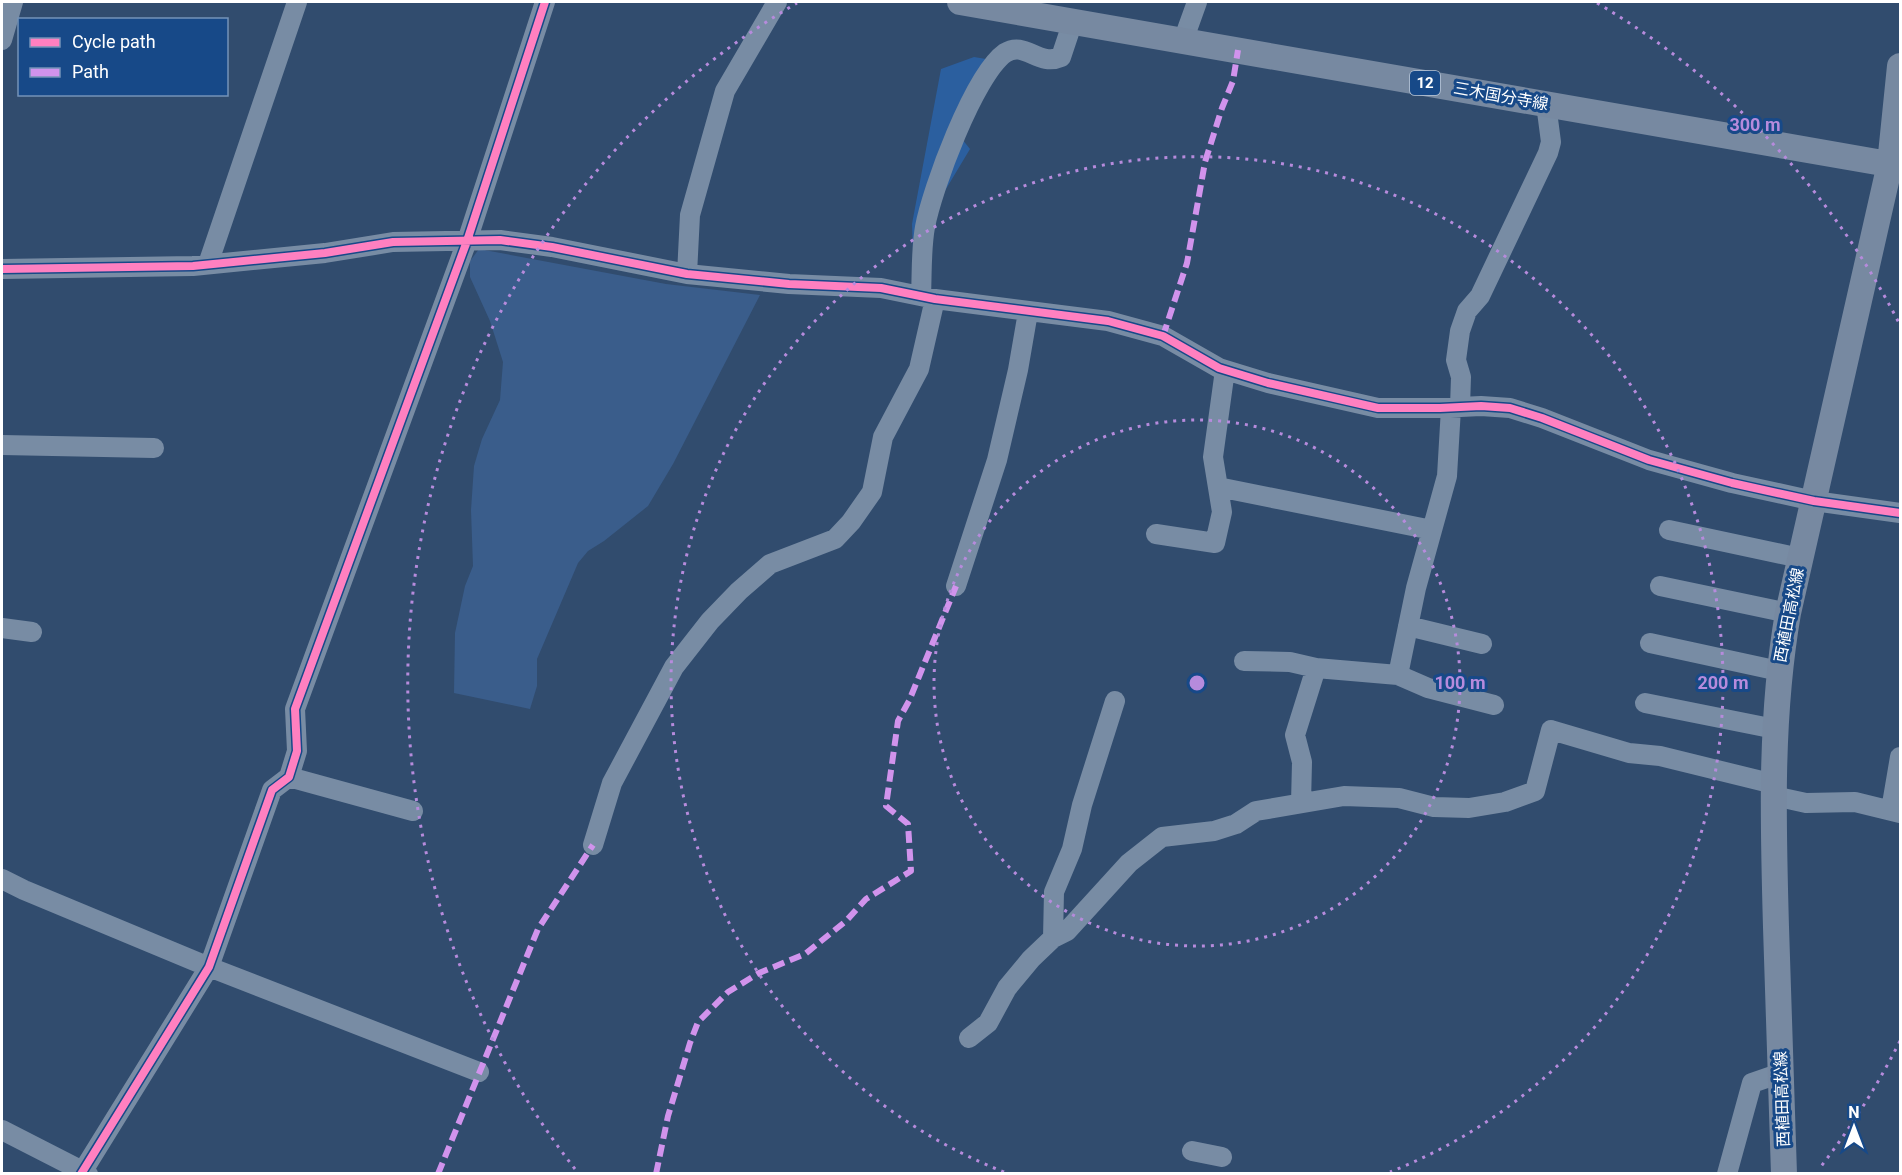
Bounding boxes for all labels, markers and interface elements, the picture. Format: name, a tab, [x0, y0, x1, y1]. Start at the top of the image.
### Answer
legend	[18, 18, 228, 96]
text: Cycle path	[72, 31, 156, 52]
text: Path	[72, 61, 109, 82]
road number: 12	[1410, 71, 1440, 95]
street label: 三木国分寺線	[1452, 78, 1550, 114]
text: 300 m	[1729, 114, 1781, 135]
street label: 西植田高松線	[1771, 566, 1807, 664]
text: 100 m	[1434, 672, 1486, 693]
text: 200 m	[1697, 672, 1749, 693]
centre of rings	[1187, 673, 1207, 693]
street label: 西植田高松線	[1771, 1051, 1793, 1147]
north arrow	[1824, 1097, 1884, 1157]
text: N	[1848, 1103, 1860, 1122]

